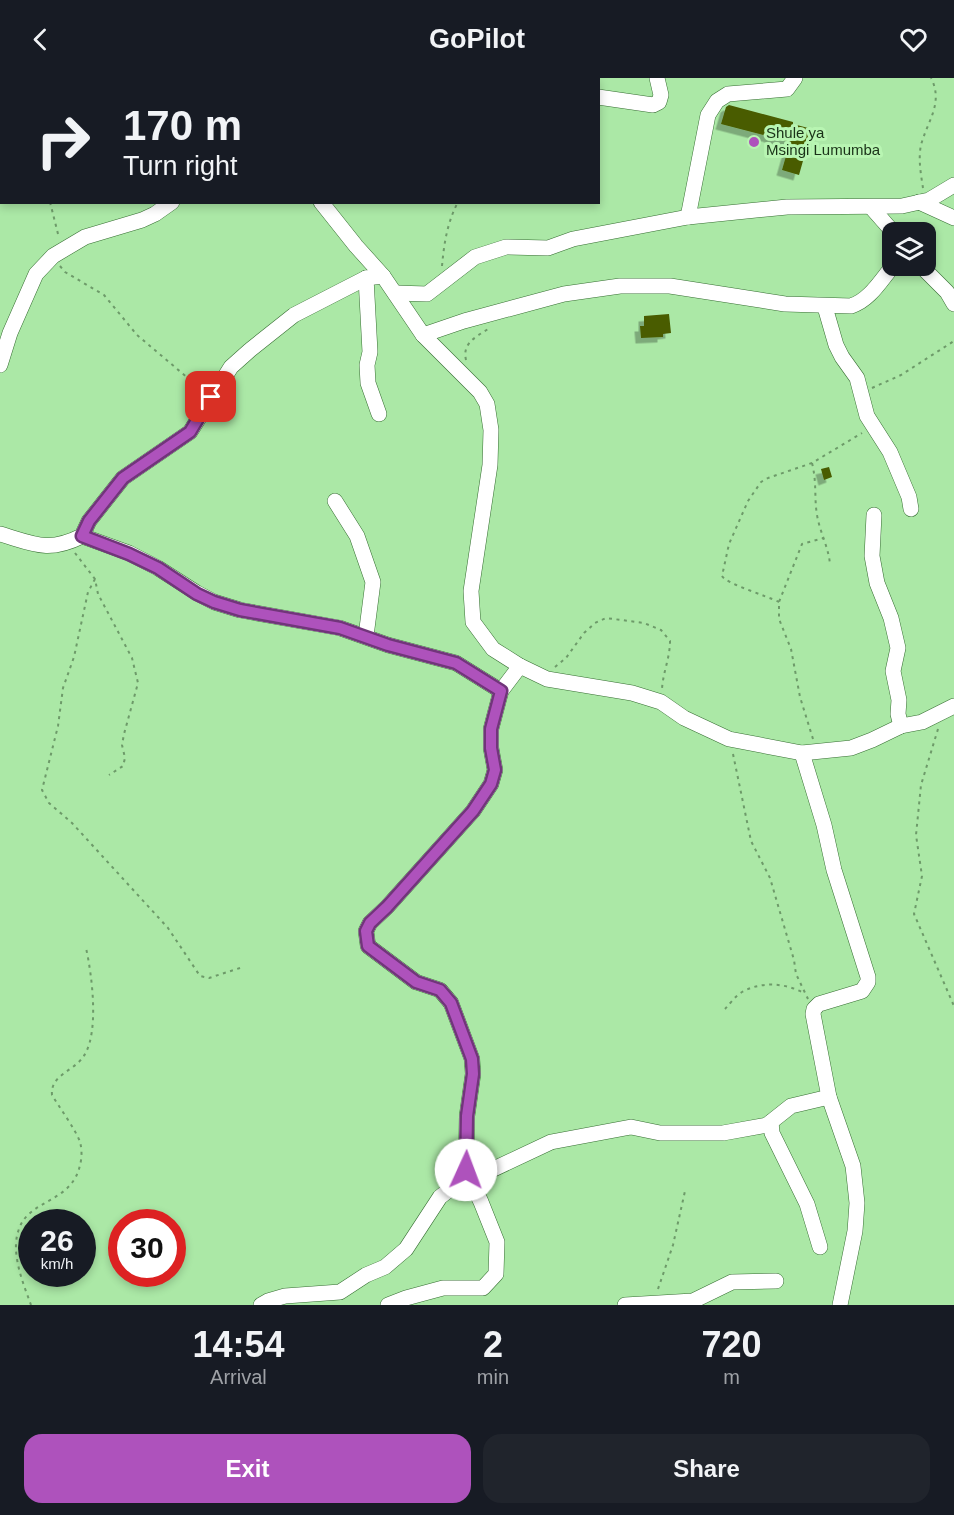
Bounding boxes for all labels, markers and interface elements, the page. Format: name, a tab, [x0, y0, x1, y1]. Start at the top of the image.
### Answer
icon: back	[24, 23, 57, 56]
icon: heart	[897, 23, 930, 56]
text: GoPilot	[429, 24, 525, 54]
icon: right	[24, 102, 102, 180]
text: 170 m	[123, 102, 242, 149]
place label: Shule ya Msingi Lumumba	[766, 124, 881, 158]
marker: Shule ya Msingi Lumumba	[747, 135, 761, 149]
text: Turn right	[123, 151, 238, 181]
map controls	[882, 222, 936, 276]
button: layers	[882, 222, 936, 276]
pin	[185, 371, 236, 422]
icon: arrive	[194, 380, 227, 413]
position arrow	[434, 1138, 498, 1202]
speed limit sign: 30	[108, 1209, 186, 1287]
text: 26	[40, 1224, 74, 1257]
text: km/h	[41, 1255, 73, 1272]
text: 14:54	[192, 1324, 284, 1365]
text: 2	[483, 1324, 503, 1365]
text: 720	[701, 1324, 762, 1365]
text: Arrival	[210, 1366, 267, 1388]
text: min	[477, 1366, 509, 1388]
text: m	[723, 1366, 740, 1388]
button: Exit	[24, 1434, 471, 1503]
button: Share	[483, 1434, 930, 1503]

